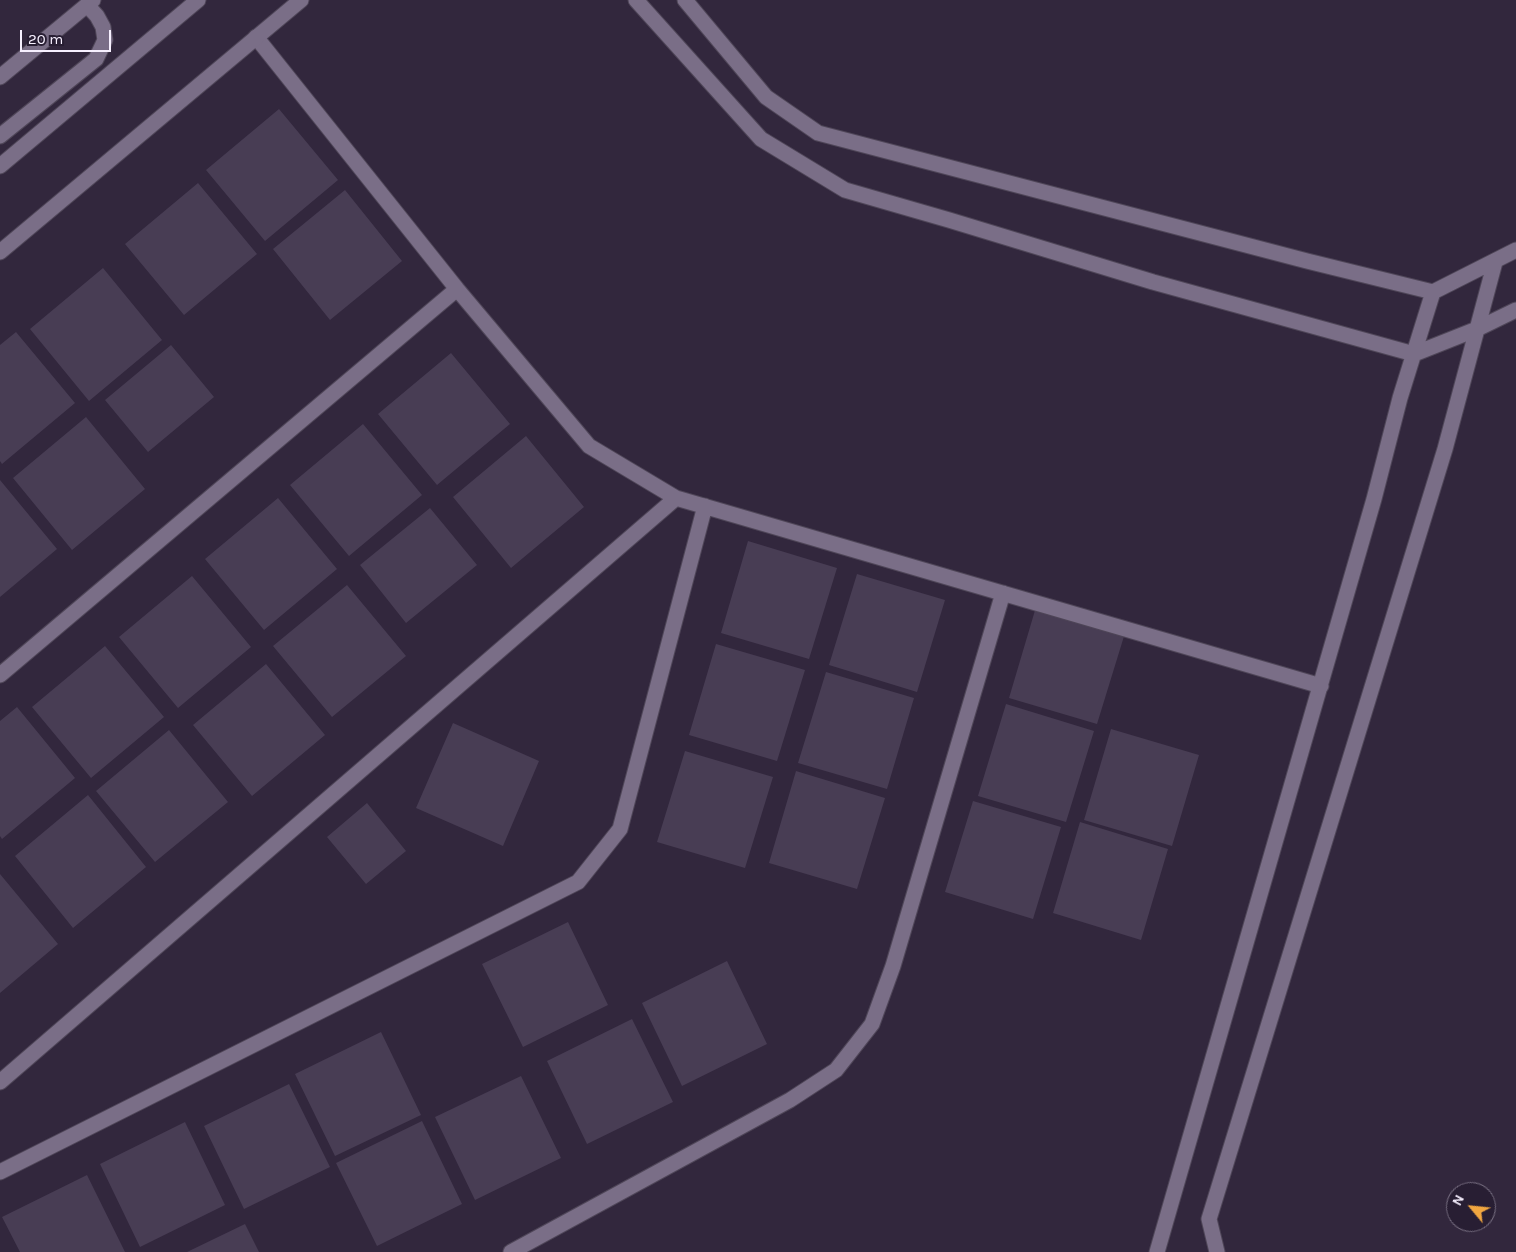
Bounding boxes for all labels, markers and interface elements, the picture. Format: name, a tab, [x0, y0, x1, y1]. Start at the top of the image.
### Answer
scale bar	[22, 20, 114, 52]
text: 20 m	[28, 30, 63, 48]
north arrow	[1446, 1182, 1496, 1232]
text: N	[1448, 1192, 1468, 1209]

